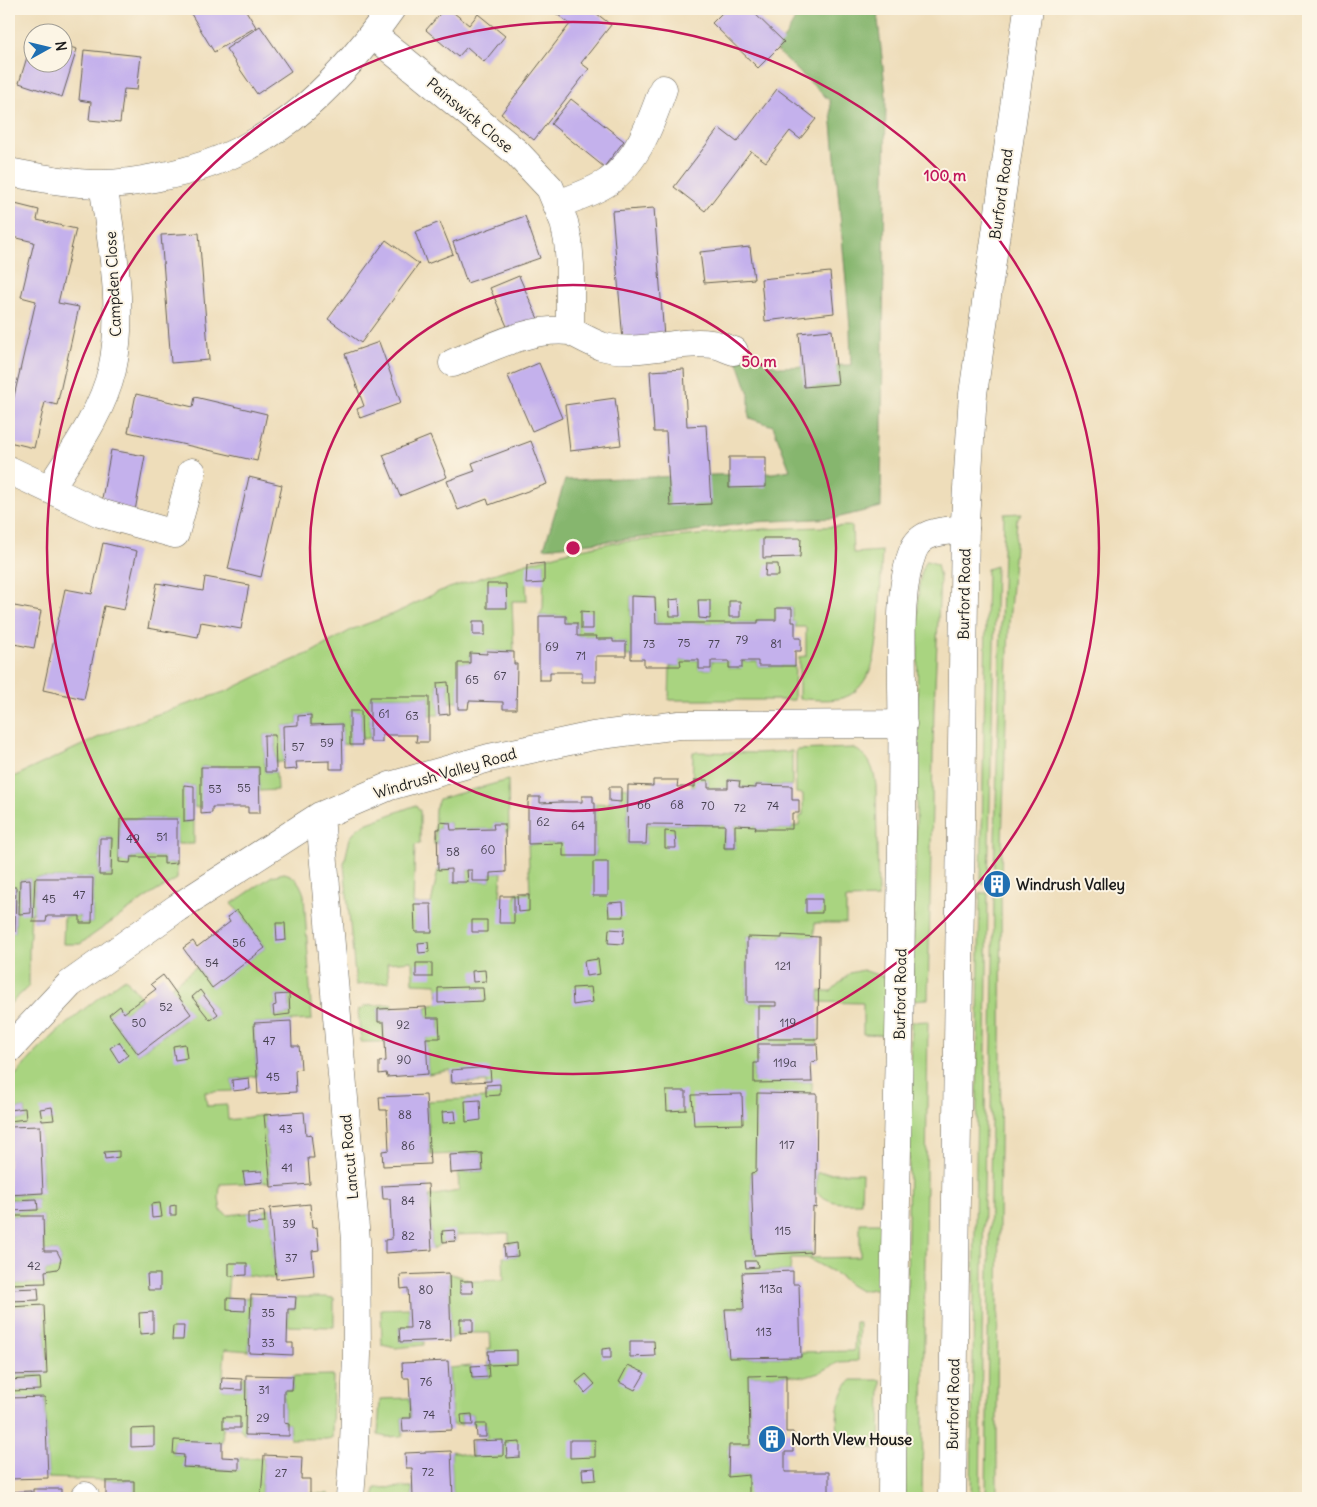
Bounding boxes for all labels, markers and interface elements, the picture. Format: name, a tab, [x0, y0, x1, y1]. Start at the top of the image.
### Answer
north arrow	[22, 22, 72, 72]
text: N	[51, 40, 70, 52]
street label: Painswick Close	[423, 73, 517, 157]
street label: Burford Road	[985, 147, 1017, 241]
text: 100 m	[924, 166, 966, 185]
street label: Campden Close	[101, 231, 125, 337]
text: 50 m	[741, 352, 777, 371]
centre of rings	[564, 539, 582, 557]
street label: Burford Road	[954, 548, 974, 640]
house number: 79	[736, 632, 748, 647]
house number: 75	[678, 635, 690, 650]
house number: 73	[643, 636, 656, 651]
house number: 77	[708, 636, 720, 651]
house number: 81	[770, 636, 782, 651]
house number: 69	[545, 639, 559, 654]
house number: 71	[576, 648, 586, 663]
house number: 67	[494, 668, 507, 683]
house number: 65	[465, 672, 479, 687]
house number: 61	[378, 706, 390, 721]
house number: 63	[405, 708, 419, 723]
house number: 59	[320, 735, 334, 750]
house number: 57	[292, 739, 305, 754]
street label: Windrush Valley Road	[371, 743, 519, 803]
house number: 55	[237, 780, 251, 795]
house number: 53	[208, 781, 222, 796]
house number: 66	[637, 797, 651, 812]
house number: 68	[670, 797, 684, 812]
house number: 70	[701, 798, 715, 813]
house number: 74	[767, 798, 779, 813]
house number: 72	[734, 800, 747, 815]
house number: 62	[536, 814, 550, 829]
house number: 64	[571, 818, 585, 833]
house number: 51	[156, 829, 168, 844]
house number: 49	[126, 831, 140, 846]
house number: 60	[481, 842, 496, 857]
house number: 58	[446, 844, 460, 859]
building icon: Windrush Valley	[982, 869, 1012, 899]
place label: Windrush Valley	[1016, 875, 1125, 895]
house number: 47	[73, 887, 85, 902]
house number: 45	[42, 891, 56, 906]
house number: 56	[232, 935, 246, 950]
street label: Burford Road	[890, 948, 910, 1040]
house number: 54	[205, 955, 219, 970]
house number: 121	[775, 958, 791, 973]
house number: 52	[159, 999, 173, 1014]
house number: 50	[132, 1015, 147, 1030]
house number: 119	[780, 1015, 796, 1030]
house number: 92	[396, 1017, 410, 1032]
house number: 47	[263, 1033, 275, 1048]
house number: 90	[397, 1052, 412, 1067]
house number: 119a	[773, 1055, 797, 1070]
house number: 45	[266, 1069, 280, 1084]
house number: 88	[398, 1107, 412, 1122]
street label: Lancut Road	[336, 1113, 362, 1200]
house number: 43	[279, 1121, 293, 1136]
house number: 117	[779, 1137, 795, 1152]
house number: 86	[401, 1138, 415, 1153]
house number: 41	[281, 1160, 293, 1175]
house number: 84	[401, 1193, 415, 1208]
house number: 39	[282, 1216, 296, 1231]
house number: 115	[775, 1223, 791, 1238]
house number: 82	[401, 1228, 415, 1243]
house number: 37	[285, 1250, 297, 1265]
house number: 42	[27, 1258, 41, 1273]
house number: 113a	[759, 1281, 783, 1296]
house number: 80	[419, 1282, 434, 1297]
house number: 35	[261, 1305, 275, 1320]
house number: 78	[419, 1317, 431, 1332]
house number: 113	[756, 1324, 772, 1339]
house number: 33	[261, 1335, 275, 1350]
street label: Burford Road	[943, 1358, 963, 1450]
house number: 76	[420, 1374, 432, 1389]
house number: 31	[258, 1382, 270, 1397]
house number: 74	[423, 1407, 435, 1422]
house number: 29	[256, 1410, 270, 1425]
building icon: North Vlew House	[757, 1424, 787, 1454]
place label: North Vlew House	[791, 1430, 912, 1449]
house number: 72	[422, 1464, 435, 1479]
house number: 27	[275, 1465, 287, 1480]

